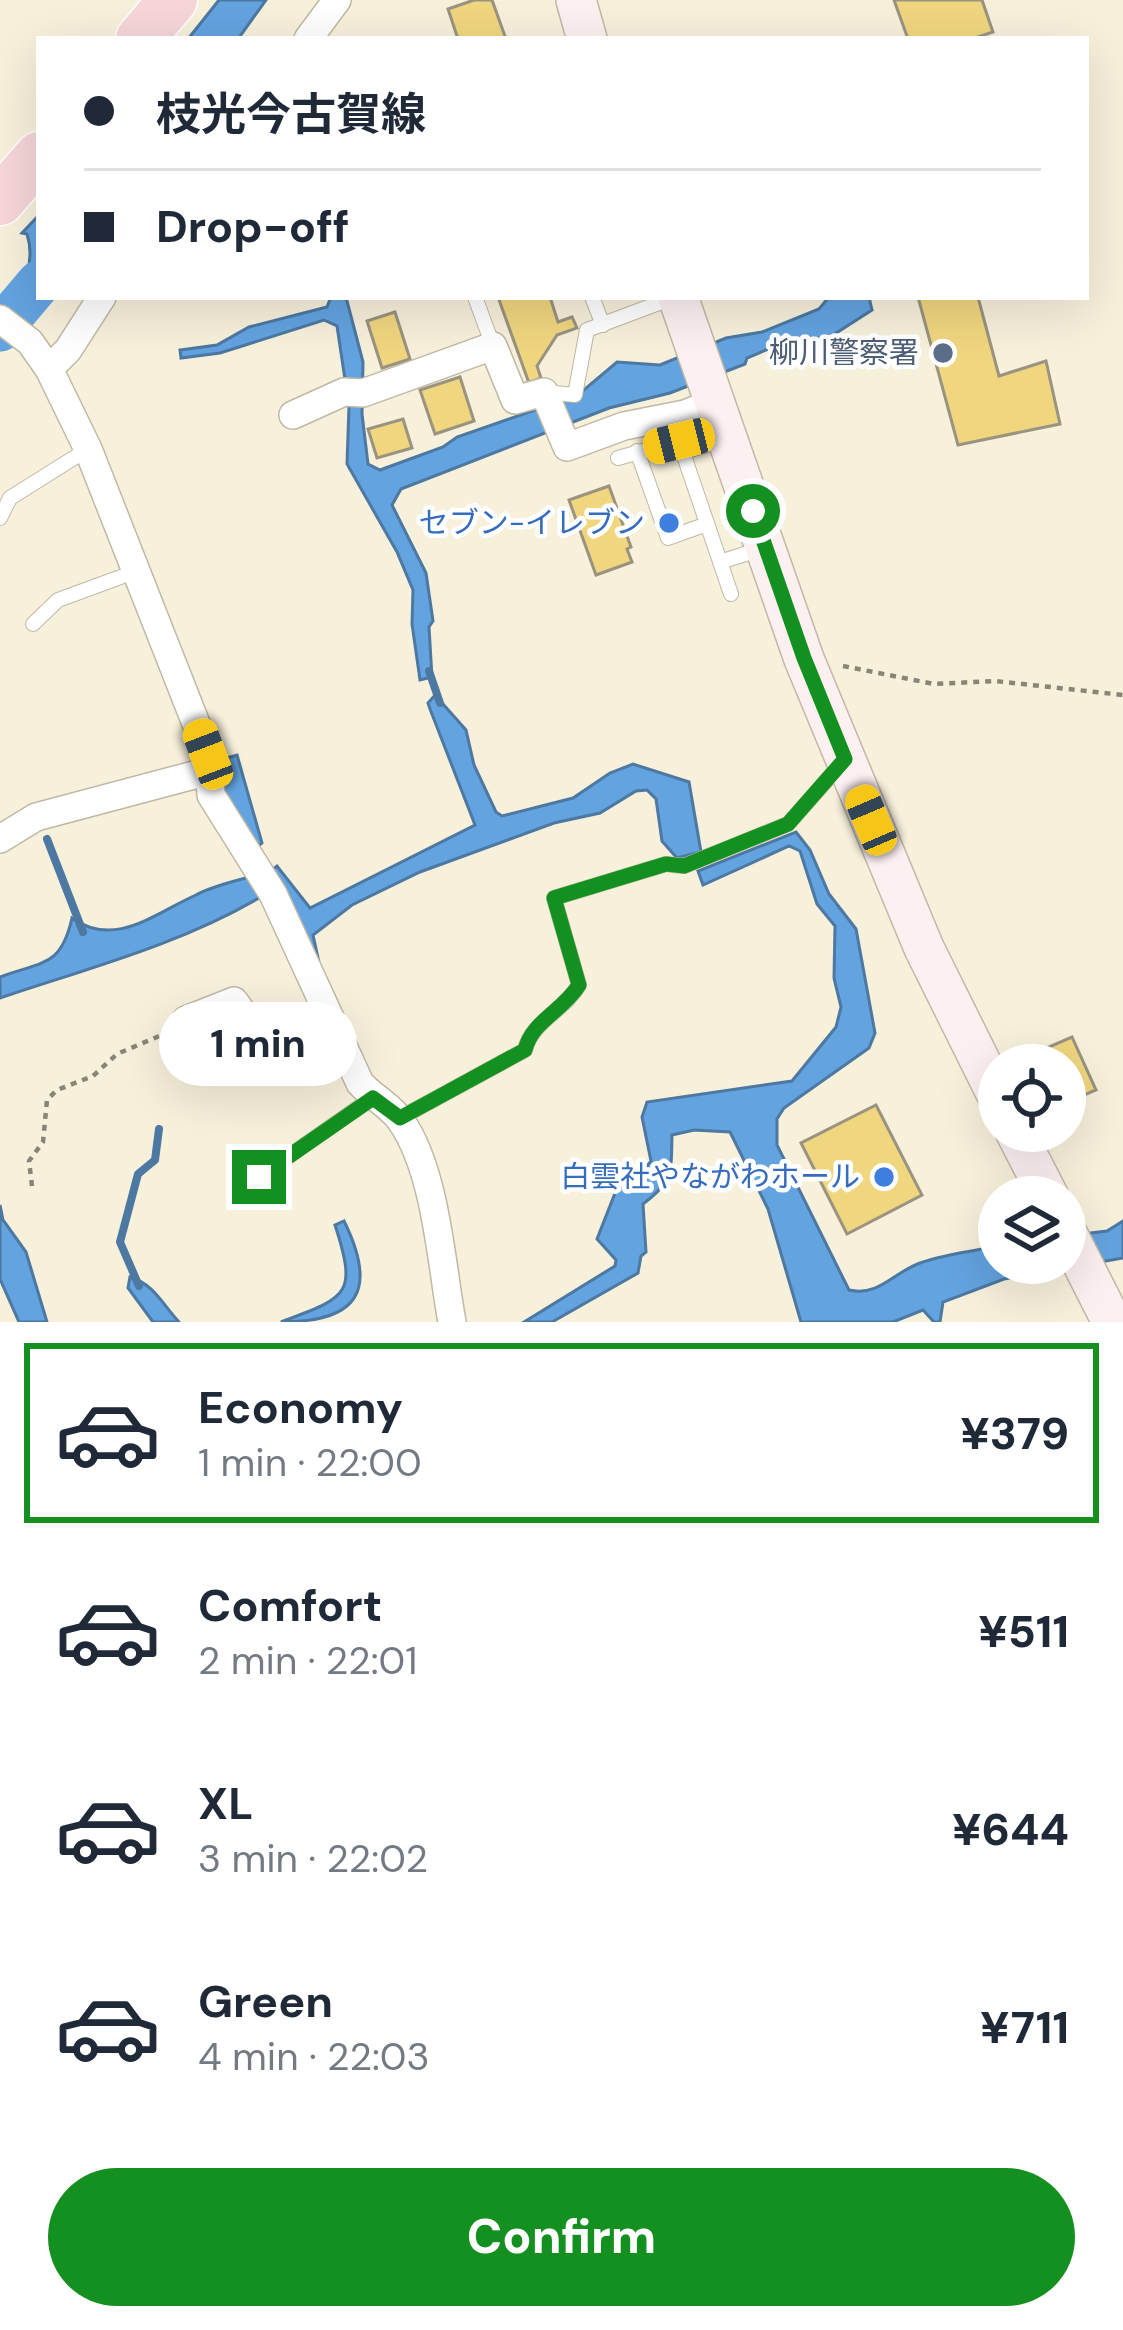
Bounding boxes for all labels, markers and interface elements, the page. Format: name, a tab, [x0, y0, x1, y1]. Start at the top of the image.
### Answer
text: 枝光今古賀線	[156, 85, 426, 144]
text: Drop-off	[156, 197, 350, 256]
place label: 柳川警察署	[769, 333, 919, 372]
marker: 柳川警察署	[930, 340, 956, 366]
car	[640, 415, 718, 467]
route start	[726, 484, 780, 538]
place label: セブン-イレブン	[419, 503, 645, 542]
marker: セブン-イレブン	[656, 510, 682, 536]
car	[178, 714, 238, 794]
car	[840, 780, 902, 860]
callout: 1 min	[160, 1003, 358, 1087]
text: 1 min	[210, 1018, 306, 1069]
map controls	[978, 1044, 1086, 1284]
button: locate	[978, 1044, 1086, 1152]
route end	[232, 1150, 286, 1204]
place label: 白雲社やながわホール	[560, 1157, 860, 1196]
marker: 白雲社やながわホール	[871, 1164, 897, 1190]
button: layers	[978, 1176, 1086, 1284]
text: Economy	[198, 1378, 403, 1437]
icon: car	[54, 1379, 162, 1487]
text: ¥379	[960, 1404, 1069, 1463]
text: 1 min · 22:00	[198, 1437, 422, 1488]
text: Comfort	[198, 1576, 382, 1635]
icon: car	[54, 1577, 162, 1685]
text: ¥511	[978, 1602, 1069, 1661]
text: 2 min · 22:01	[198, 1635, 417, 1686]
text: XL	[198, 1774, 253, 1833]
icon: car	[54, 1775, 162, 1883]
text: ¥644	[952, 1800, 1069, 1859]
text: 3 min · 22:02	[198, 1833, 428, 1884]
text: Green	[198, 1972, 333, 2031]
icon: car	[54, 1973, 162, 2081]
text: ¥711	[980, 1998, 1069, 2057]
text: 4 min · 22:03	[198, 2031, 430, 2082]
button: Confirm	[48, 2168, 1075, 2306]

